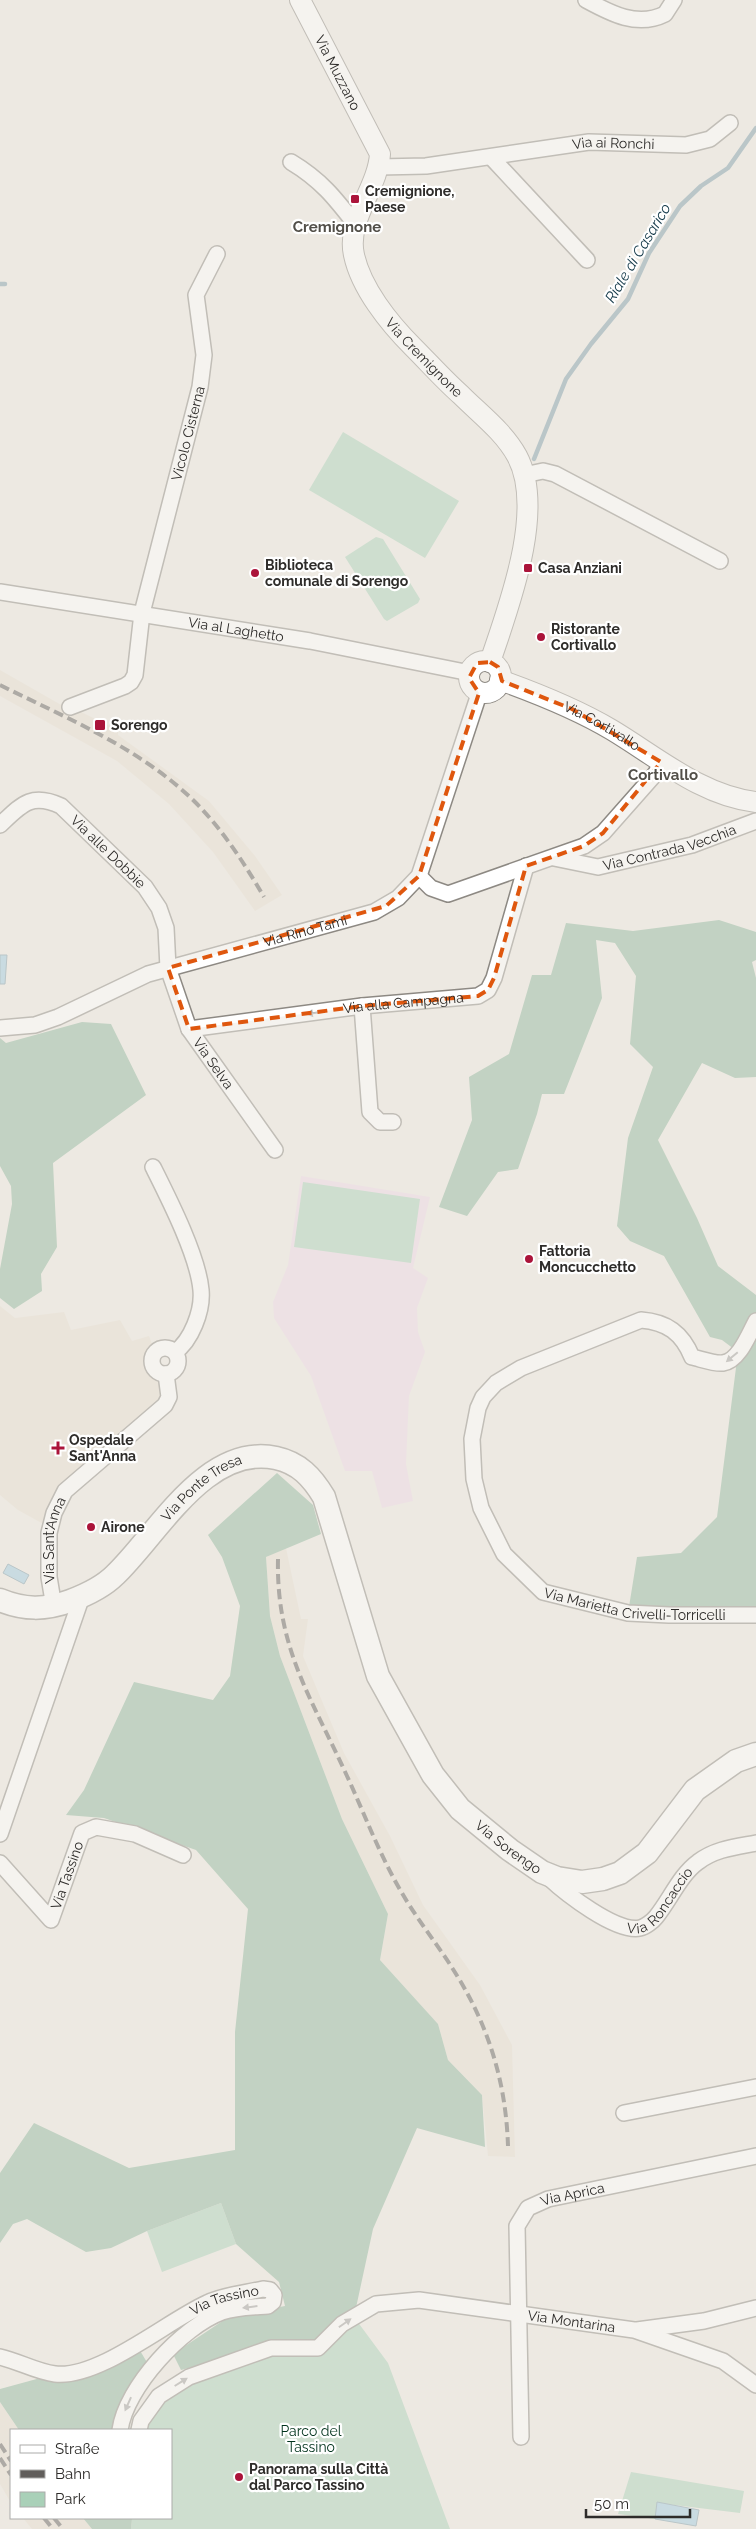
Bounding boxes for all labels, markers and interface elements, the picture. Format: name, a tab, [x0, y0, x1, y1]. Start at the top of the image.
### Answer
street label: Via Muzzano	[312, 33, 364, 113]
street label: Via ai Ronchi	[571, 134, 655, 152]
place label: Cremignione, Paese	[365, 183, 454, 215]
marker: Cremignione, Paese	[349, 193, 361, 205]
water label: Riale di Casarico	[601, 200, 675, 306]
district label: Cremignone	[293, 218, 381, 236]
street label: Via Cremignone	[382, 315, 466, 400]
street label: Vicolo Cisterna	[168, 384, 208, 482]
place label: Biblioteca comunale di Sorengo	[265, 557, 409, 589]
place label: Casa Anziani	[538, 560, 622, 576]
marker: Casa Anziani	[522, 562, 534, 574]
marker: Biblioteca comunale di Sorengo	[249, 567, 261, 579]
street label: Via al Laghetto	[187, 614, 285, 645]
place label: Ristorante Cortivallo	[551, 621, 621, 653]
marker: Ristorante Cortivallo	[535, 631, 547, 643]
street label: Via Cortivallo	[561, 698, 643, 754]
place label: Sorengo	[111, 717, 168, 733]
marker: Sorengo	[93, 718, 107, 732]
district label: Cortivallo	[628, 766, 698, 784]
street label: Via alle Dobbie	[68, 812, 149, 891]
street label: Via Contrada Vecchia	[601, 821, 738, 874]
street label: Via Rino Tami	[261, 912, 349, 950]
street label: Via alla Campagna	[342, 989, 464, 1016]
one-way arrow	[306, 1009, 322, 1017]
street label: Via Selva	[190, 1035, 237, 1092]
place label: Fattoria Moncucchetto	[539, 1243, 637, 1275]
marker: Fattoria Moncucchetto	[523, 1253, 535, 1265]
one-way arrow	[726, 1351, 739, 1362]
place label: Ospedale Sant'Anna	[69, 1432, 136, 1464]
marker: Ospedale Sant'Anna	[51, 1441, 65, 1455]
street label: Via Ponte Tresa	[158, 1451, 244, 1524]
street label: Via Sant'Anna	[41, 1494, 69, 1585]
place label: Airone	[101, 1519, 145, 1535]
marker: Airone	[85, 1521, 97, 1533]
street label: Via Marietta Crivelli-Torricelli	[542, 1585, 725, 1623]
street label: Via Sorengo	[472, 1817, 545, 1877]
street label: Via Tassino	[47, 1839, 86, 1911]
street label: Via Roncaccio	[626, 1864, 696, 1937]
street label: Via Aprica	[538, 2180, 606, 2209]
street label: Via Tassino	[187, 2282, 260, 2318]
one-way arrow	[242, 2303, 258, 2311]
street label: Via Montarina	[526, 2307, 616, 2335]
one-way arrow	[338, 2318, 352, 2328]
one-way arrow	[174, 2377, 187, 2387]
one-way arrow	[124, 2397, 132, 2411]
park label: Parco del Tassino	[280, 2423, 342, 2455]
legend	[10, 2429, 172, 2519]
text: Straße	[55, 2440, 100, 2458]
place label: Panorama sulla Città dal Parco Tassino	[249, 2461, 388, 2493]
text: Bahn	[55, 2465, 91, 2483]
marker: Panorama sulla Città dal Parco Tassino	[233, 2471, 245, 2483]
scale bar	[586, 2486, 690, 2518]
text: Park	[55, 2490, 86, 2508]
text: 50 m	[594, 2495, 629, 2513]

